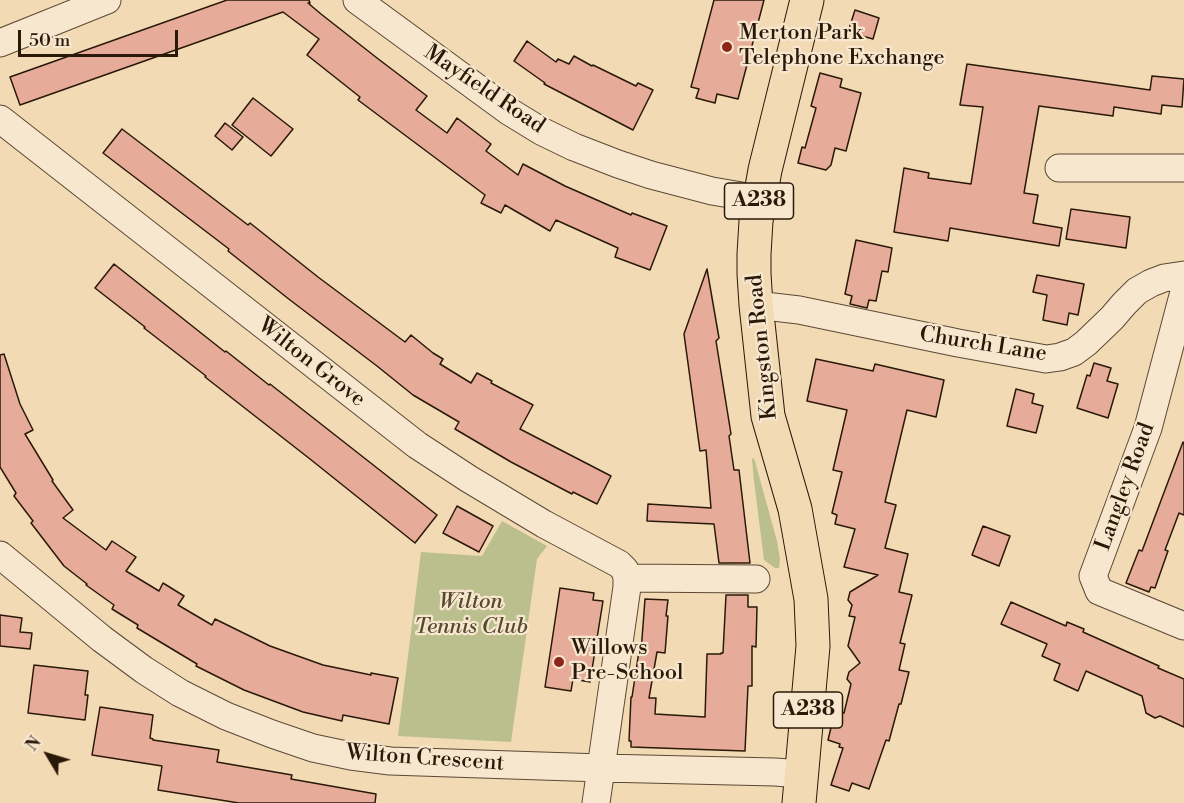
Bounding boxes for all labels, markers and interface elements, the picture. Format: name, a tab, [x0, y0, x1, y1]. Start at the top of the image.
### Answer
scale bar	[21, 18, 182, 56]
place label: Merton Park Telephone Exchange	[739, 21, 945, 72]
text: 50 m	[29, 29, 70, 52]
street label: Mayfield Road	[418, 40, 550, 140]
marker: Merton Park Telephone Exchange	[720, 40, 734, 54]
road number: A238	[724, 183, 794, 219]
street label: Kingston Road	[742, 273, 784, 421]
street label: Wilton Grove	[252, 313, 370, 413]
street label: Church Lane	[917, 322, 1049, 368]
street label: Langley Road	[1091, 420, 1161, 554]
park label: Wilton Tennis Club	[414, 590, 528, 642]
place label: Willows Pre-School	[571, 636, 684, 688]
marker: Willows Pre-School	[552, 655, 566, 669]
road number: A238	[774, 692, 842, 728]
north arrow	[18, 725, 78, 785]
text: N	[22, 733, 46, 755]
street label: Wilton Crescent	[345, 740, 505, 778]

